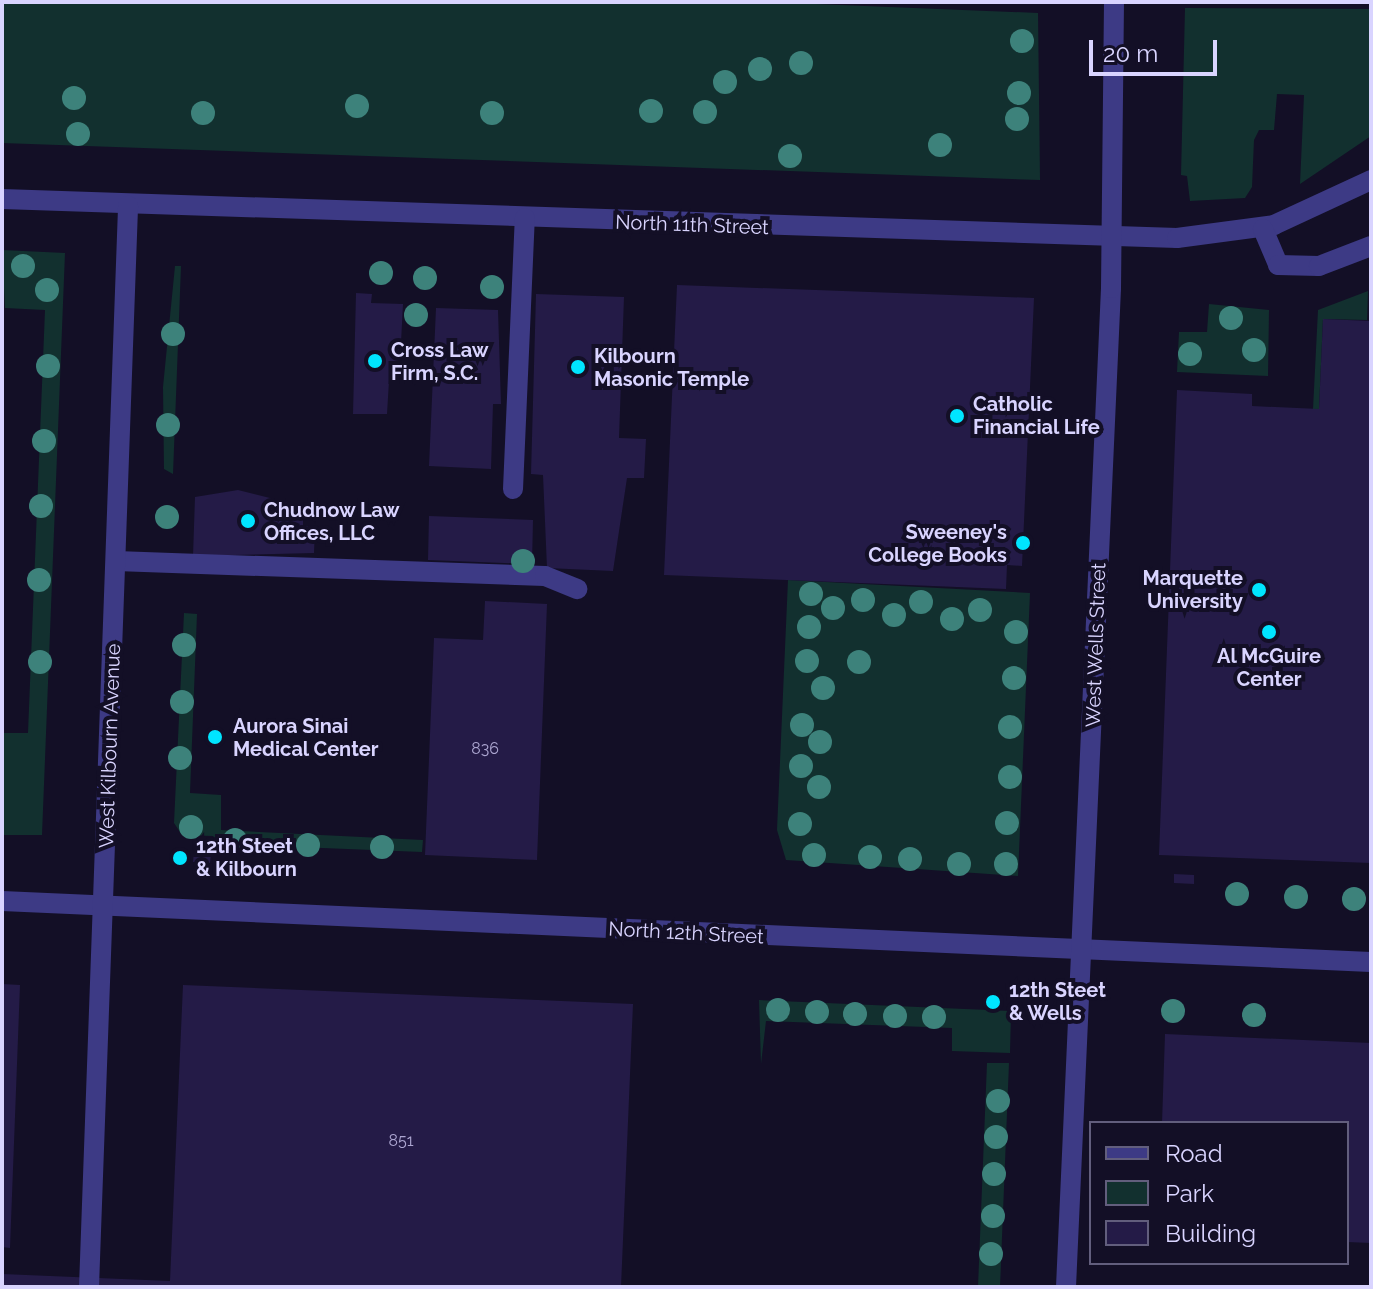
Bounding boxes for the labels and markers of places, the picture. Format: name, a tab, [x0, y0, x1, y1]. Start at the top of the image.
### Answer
place label: Cross Law Firm, S.C.	[391, 338, 489, 385]
place label: Kilbourn Masonic Temple	[594, 344, 750, 391]
marker: Cross Law Firm, S.C.	[366, 352, 384, 370]
marker: Kilbourn Masonic Temple	[569, 358, 587, 376]
place label: Catholic Financial Life	[973, 392, 1100, 439]
marker: Catholic Financial Life	[948, 407, 966, 425]
place label: Chudnow Law Offices, LLC	[264, 498, 400, 545]
marker: Chudnow Law Offices, LLC	[239, 512, 257, 530]
place label: Sweeney's College Books	[868, 520, 1007, 567]
marker: Sweeney's College Books	[1014, 534, 1032, 552]
place label: Marquette University	[1143, 566, 1243, 613]
marker: Marquette University	[1250, 581, 1268, 599]
marker: Al McGuire Center	[1260, 623, 1278, 641]
place label: Al McGuire Center	[1217, 644, 1321, 691]
place label: Aurora Sinai Medical Center	[233, 714, 379, 761]
marker: Aurora Sinai Medical Center	[204, 726, 226, 748]
place label: 12th Steet & Kilbourn	[196, 834, 297, 881]
marker: 12th Steet & Kilbourn	[171, 849, 189, 867]
place label: 12th Steet & Wells	[1009, 978, 1106, 1025]
marker: 12th Steet & Wells	[984, 993, 1002, 1011]

